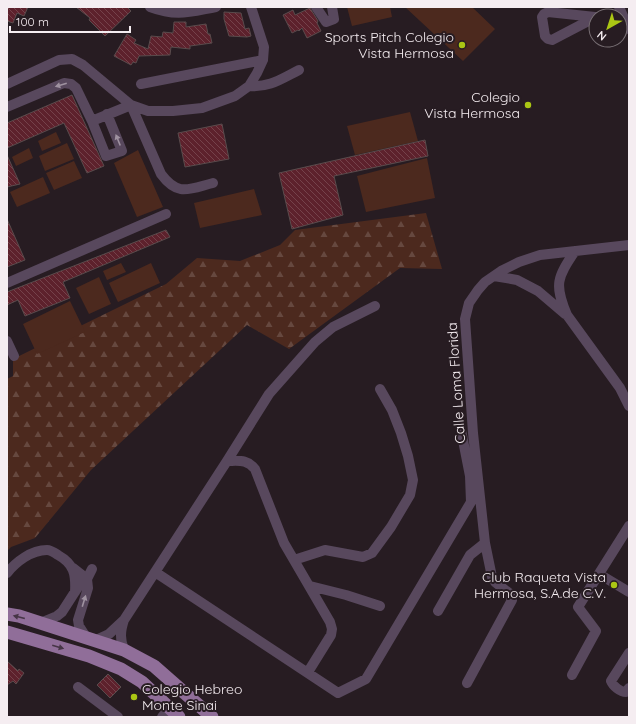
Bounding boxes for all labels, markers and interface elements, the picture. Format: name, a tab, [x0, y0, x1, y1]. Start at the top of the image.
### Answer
scale bar	[10, 8, 130, 34]
north arrow	[588, 8, 628, 48]
text: 100 m	[16, 14, 49, 29]
place label: Sports Pitch Colegio Vista Hermosa	[325, 28, 454, 62]
text: N	[594, 28, 609, 44]
marker: Sports Pitch Colegio Vista Hermosa	[457, 40, 467, 50]
one-way arrow	[55, 83, 67, 89]
place label: Colegio Vista Hermosa	[424, 88, 520, 122]
marker: Colegio Vista Hermosa	[523, 100, 533, 110]
one-way arrow	[114, 133, 120, 145]
street label: Calle Loma Florida	[443, 322, 469, 444]
place label: Club Raqueta Vista Hermosa, S.A.de C.V.	[474, 568, 606, 602]
marker: Club Raqueta Vista Hermosa, S.A.de C.V.	[609, 580, 619, 590]
one-way arrow	[81, 595, 87, 607]
one-way arrow	[13, 613, 25, 619]
one-way arrow	[52, 644, 64, 650]
place label: Colegio Hebreo Monte Sinai	[142, 680, 242, 714]
marker: Colegio Hebreo Monte Sinai	[129, 692, 139, 702]

